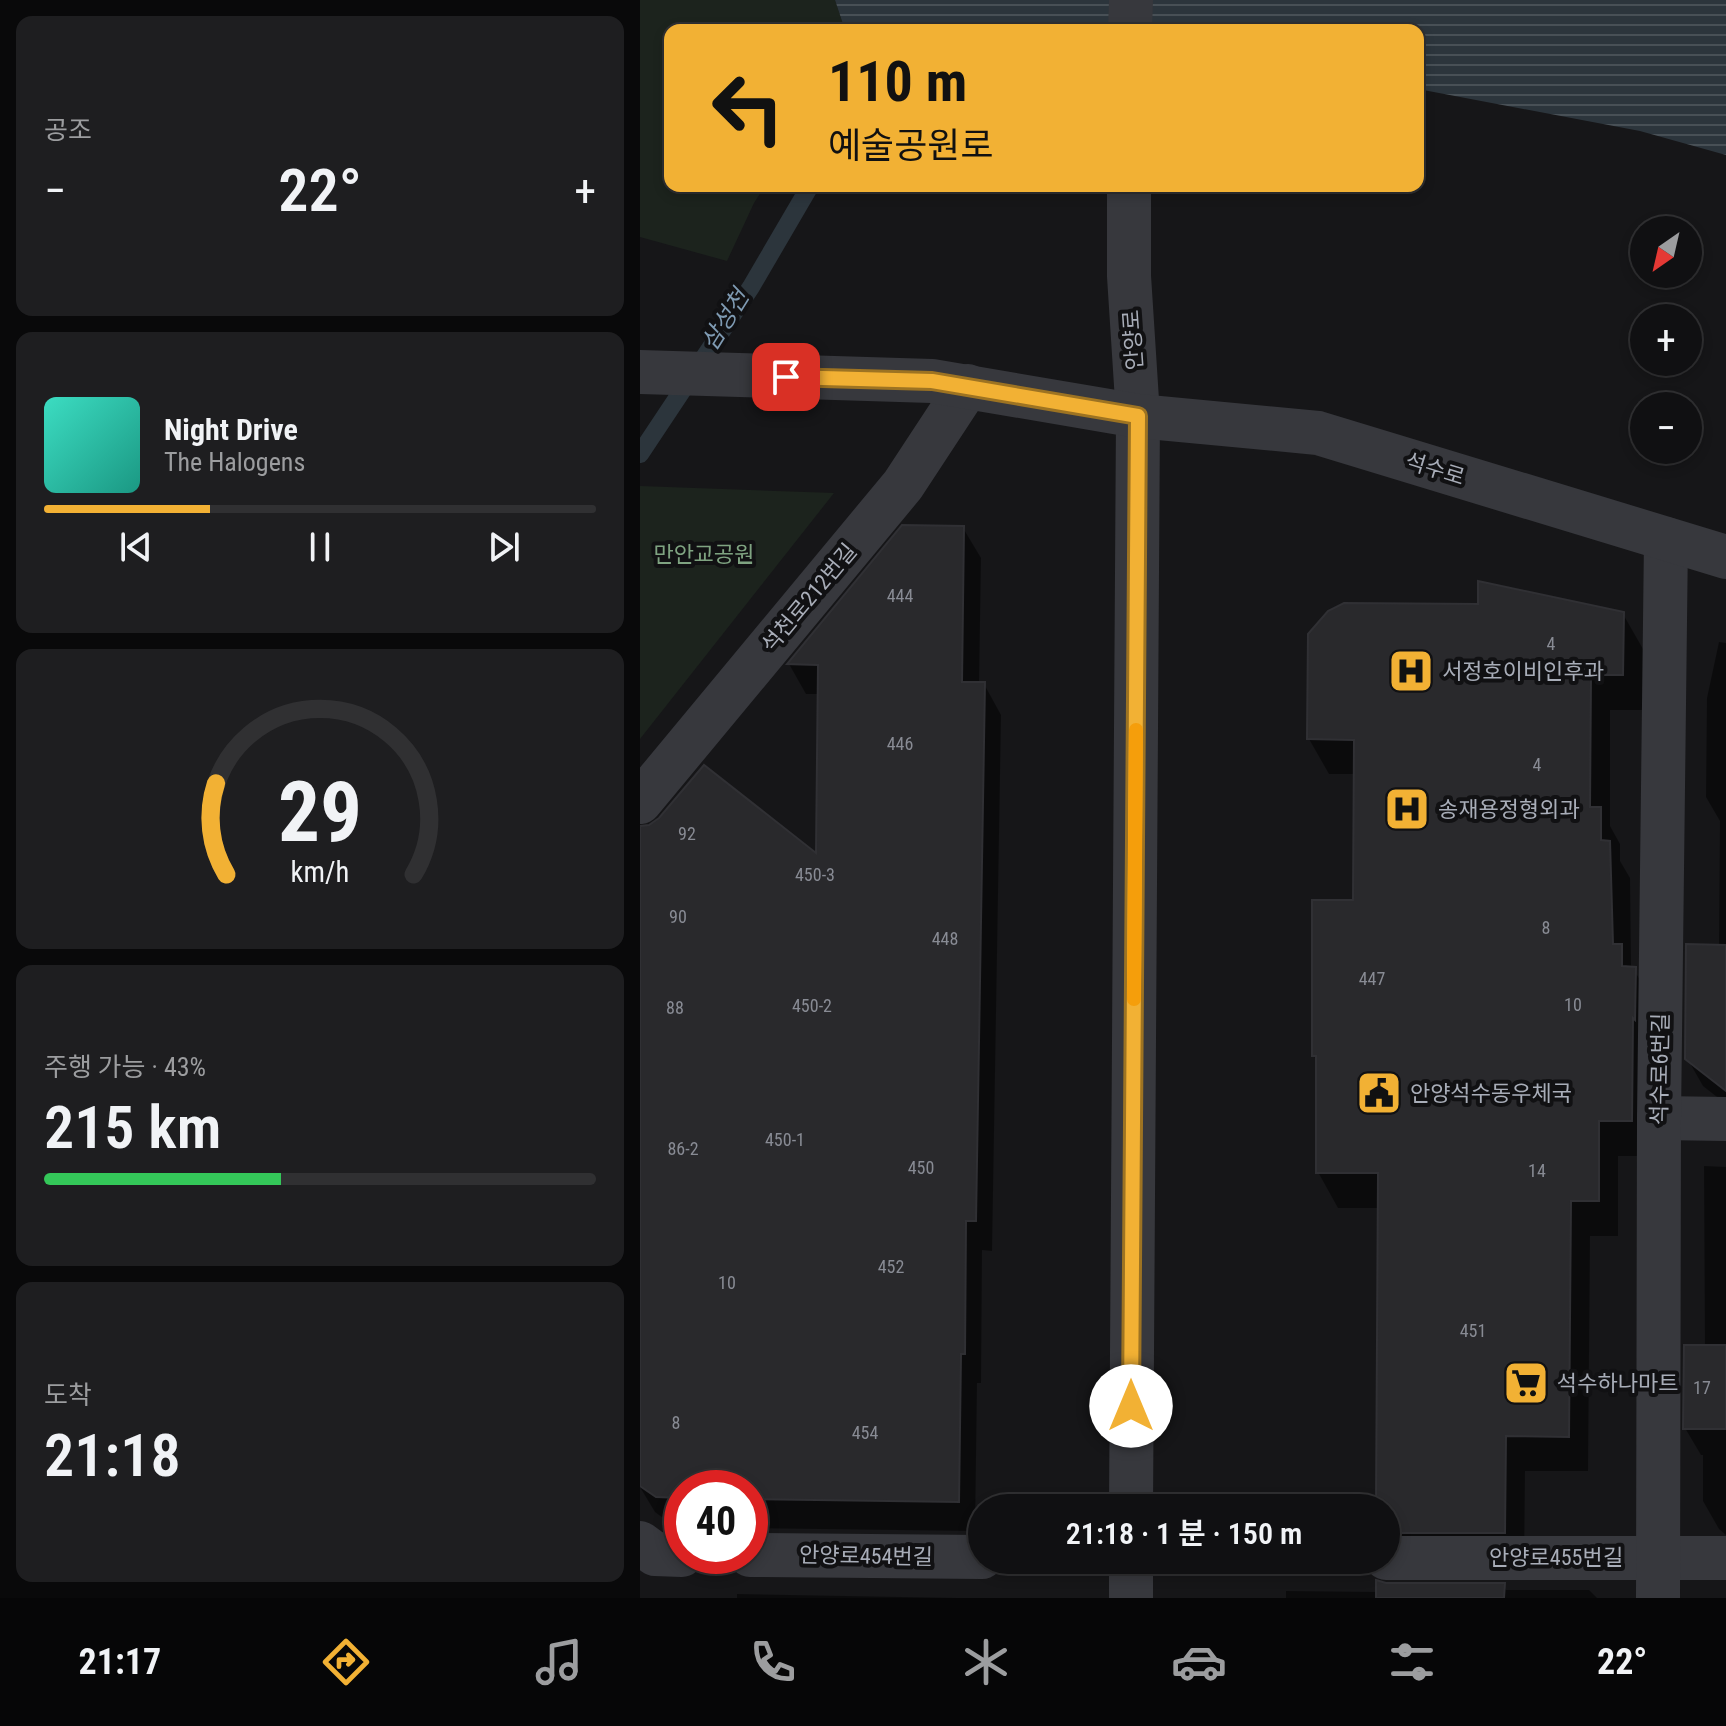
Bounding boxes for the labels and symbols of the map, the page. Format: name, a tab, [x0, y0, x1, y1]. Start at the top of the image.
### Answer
north arrow	[1630, 216, 1702, 288]
water label: 삼성천	[696, 282, 756, 356]
street label: 안양로	[1118, 309, 1148, 371]
pin	[752, 343, 820, 411]
street label: 석수로	[1402, 448, 1468, 490]
street label: 석천로212번길	[756, 539, 862, 657]
park label: 만안교공원	[653, 542, 755, 567]
house number: 444	[887, 585, 913, 606]
house number: 4	[1547, 633, 1556, 654]
hospital icon: 서정호이비인후과	[1387, 647, 1435, 695]
place label: 서정호이비인후과	[1442, 659, 1604, 684]
house number: 446	[887, 733, 913, 754]
house number: 4	[1533, 754, 1542, 775]
hospital icon: 송재용정형외과	[1383, 785, 1431, 833]
place label: 송재용정형외과	[1438, 797, 1580, 822]
house number: 92	[678, 823, 696, 844]
house number: 450-3	[795, 864, 835, 885]
house number: 90	[669, 906, 687, 927]
house number: 8	[1542, 917, 1550, 938]
house number: 448	[932, 928, 958, 949]
house number: 447	[1359, 968, 1385, 989]
house number: 10	[1564, 994, 1582, 1015]
house number: 450-2	[792, 995, 832, 1016]
house number: 88	[666, 997, 684, 1018]
street label: 석수로6번길	[1647, 1013, 1673, 1125]
public building icon: 안양석수동우체국	[1355, 1069, 1403, 1117]
place label: 안양석수동우체국	[1410, 1081, 1572, 1106]
house number: 450-1	[765, 1129, 805, 1150]
house number: 86-2	[667, 1138, 699, 1159]
house number: 450	[908, 1157, 934, 1178]
house number: 14	[1528, 1160, 1546, 1181]
house number: 452	[878, 1256, 904, 1277]
house number: 10	[718, 1272, 736, 1293]
house number: 451	[1460, 1320, 1486, 1341]
supermarket icon: 석수하나마트	[1502, 1359, 1550, 1407]
position arrow	[1089, 1364, 1173, 1448]
place label: 석수하나마트	[1557, 1371, 1678, 1396]
house number: 17	[1693, 1377, 1711, 1398]
house number: 8	[672, 1412, 680, 1433]
house number: 454	[852, 1422, 878, 1443]
speed limit sign: 40	[664, 1470, 768, 1574]
street label: 안양로454번길	[799, 1542, 933, 1570]
street label: 안양로455번길	[1489, 1545, 1623, 1570]

